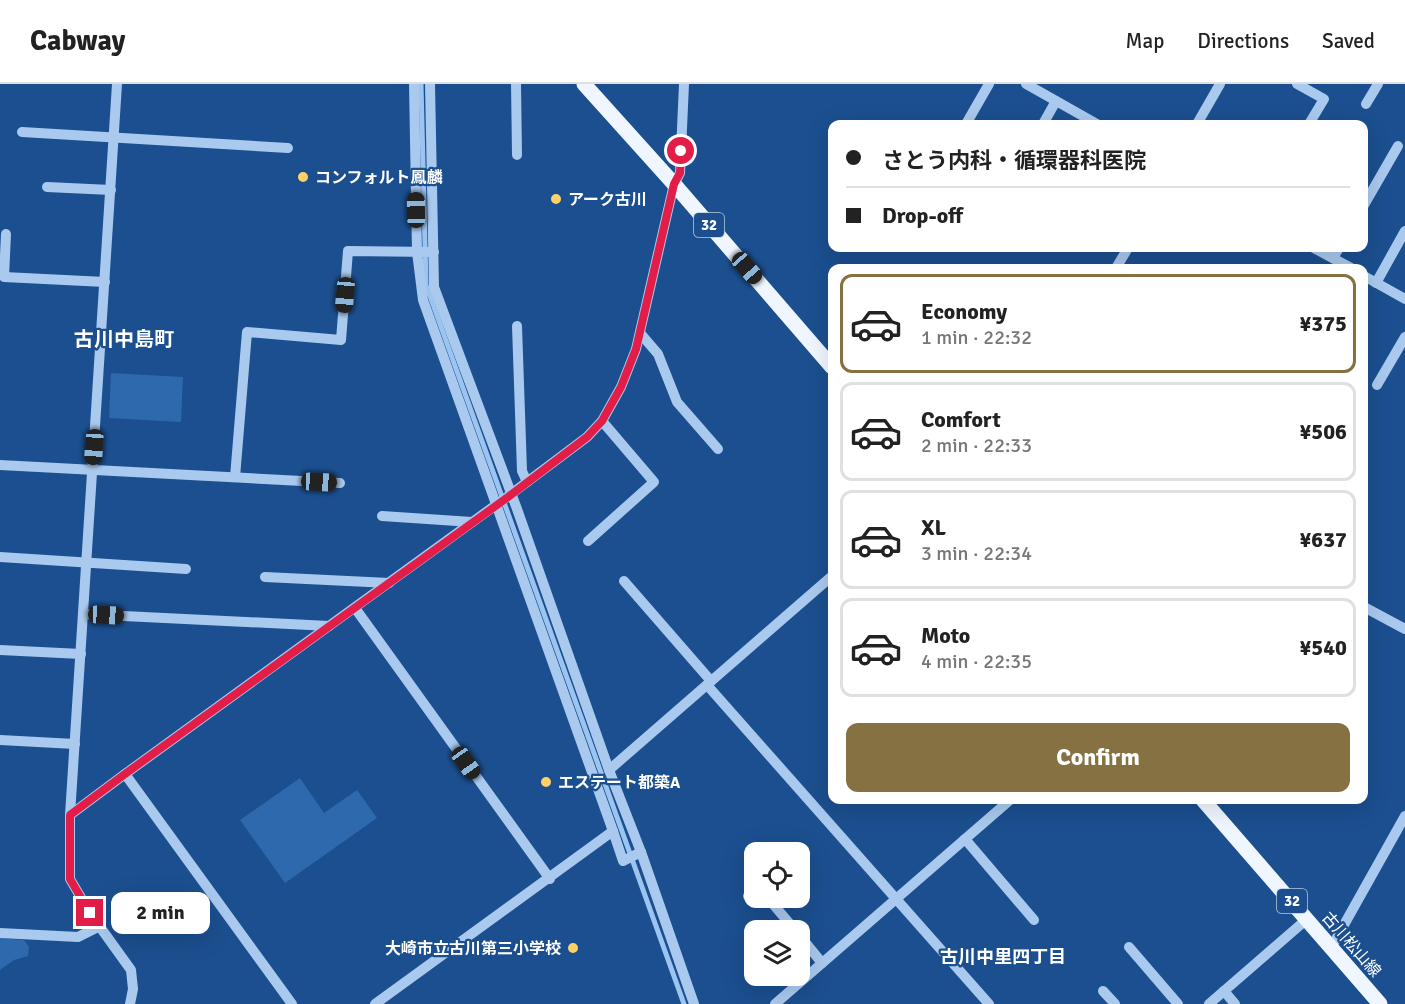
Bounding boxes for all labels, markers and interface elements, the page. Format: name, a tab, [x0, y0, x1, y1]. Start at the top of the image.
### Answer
text: Cabway	[30, 24, 125, 58]
text: Map	[1126, 28, 1164, 54]
text: Directions	[1197, 28, 1289, 54]
text: Saved	[1322, 28, 1375, 54]
route start	[667, 137, 694, 164]
text: さとう内科・循環器科医院	[882, 147, 1146, 174]
place label: コンフォルト鳳麟	[315, 168, 443, 188]
marker: コンフォルト鳳麟	[296, 170, 310, 184]
place label: アーク古川	[568, 190, 647, 210]
car	[407, 192, 425, 228]
marker: アーク古川	[549, 192, 563, 206]
text: Drop-off	[882, 202, 963, 229]
road number: 32	[694, 213, 724, 237]
car	[728, 249, 766, 287]
car	[334, 276, 356, 314]
icon: car	[849, 297, 903, 351]
text: Economy	[921, 298, 1007, 325]
text: ¥375	[1299, 310, 1347, 337]
text: 1 min · 22:32	[921, 325, 1032, 350]
district label: 古川中島町	[74, 327, 174, 352]
icon: car	[849, 405, 903, 459]
text: Comfort	[921, 406, 1001, 433]
text: ¥506	[1299, 418, 1347, 445]
car	[84, 428, 104, 466]
text: 2 min · 22:33	[921, 433, 1032, 458]
car	[301, 472, 337, 492]
icon: car	[849, 513, 903, 567]
text: XL	[921, 514, 946, 541]
text: ¥637	[1299, 526, 1347, 553]
text: 3 min · 22:34	[921, 541, 1032, 566]
car	[88, 605, 124, 625]
icon: car	[849, 621, 903, 675]
text: Moto	[921, 622, 970, 649]
text: ¥540	[1299, 634, 1347, 661]
text: 4 min · 22:35	[921, 649, 1032, 674]
button: Confirm	[846, 723, 1350, 792]
car	[448, 743, 484, 783]
place label: エステート都築A	[558, 773, 681, 793]
marker: エステート都築A	[539, 775, 553, 789]
map controls	[744, 842, 810, 986]
button: locate	[744, 842, 810, 908]
road number: 32	[1277, 889, 1307, 913]
callout: 2 min	[111, 892, 210, 934]
route end	[76, 899, 103, 926]
text: 2 min	[136, 900, 185, 925]
street label: 古川松山線	[1317, 908, 1385, 981]
button: layers	[744, 920, 810, 986]
place label: 大崎市立古川第三小学校	[385, 939, 561, 959]
marker: 大崎市立古川第三小学校	[566, 941, 580, 955]
district label: 古川中里四丁目	[940, 946, 1066, 968]

